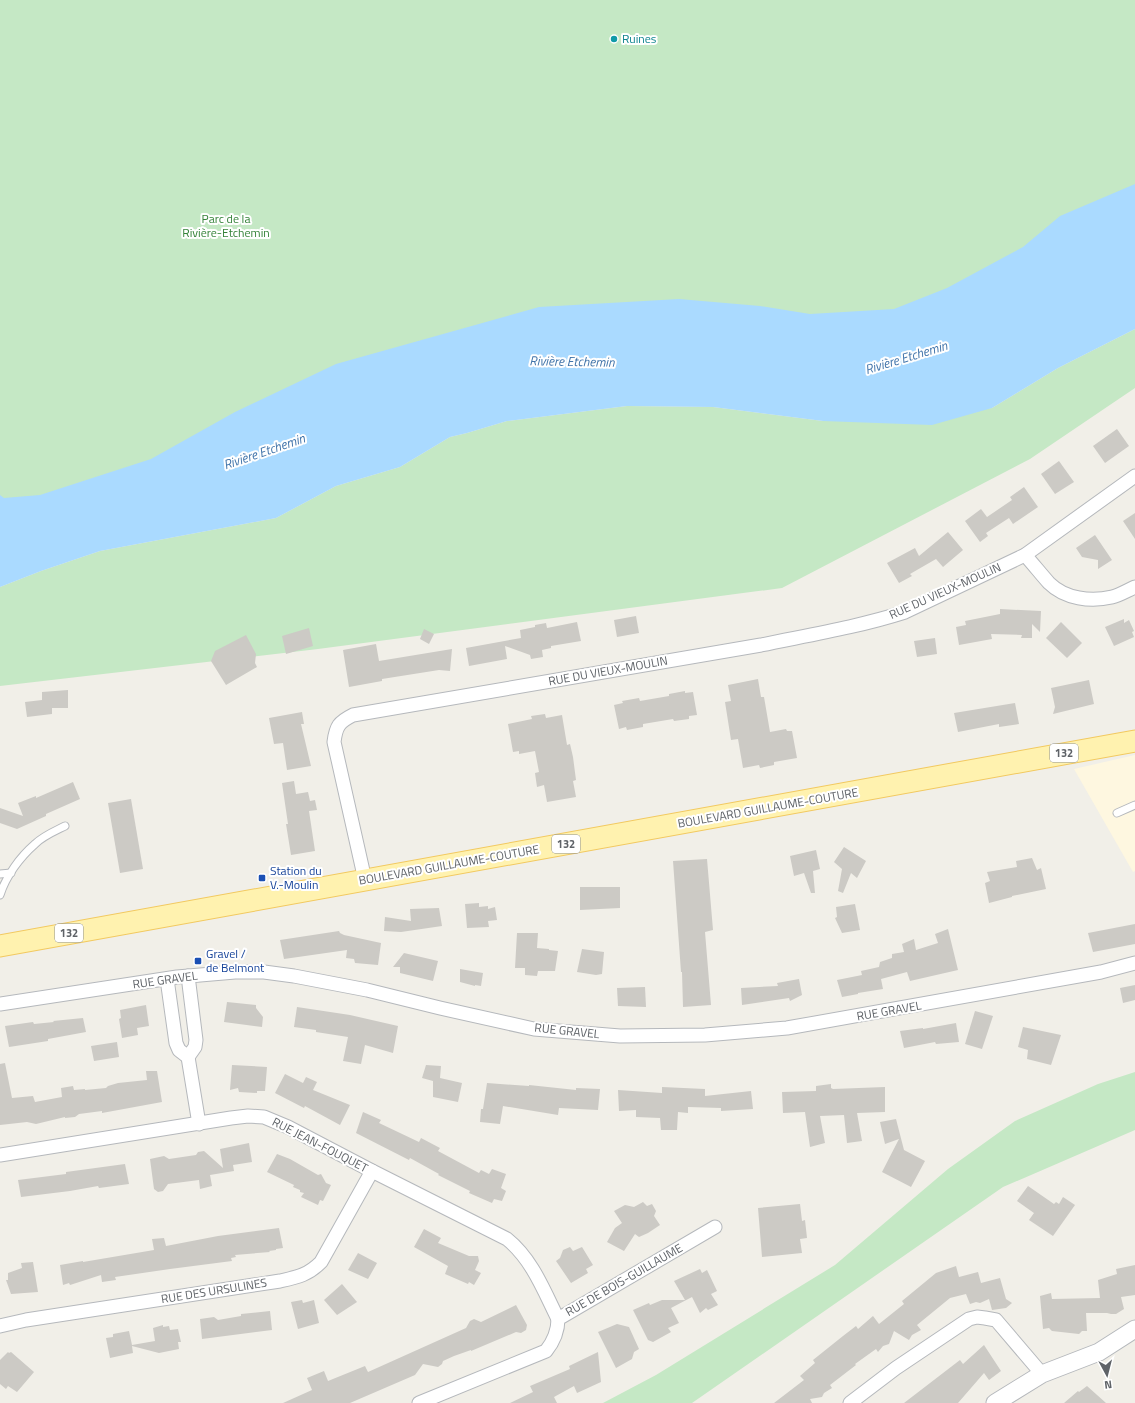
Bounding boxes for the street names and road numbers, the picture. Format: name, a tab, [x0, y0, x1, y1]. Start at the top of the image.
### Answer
street label: RUE DU VIEUX-MOULIN	[886, 557, 1004, 624]
street label: RUE DU VIEUX-MOULIN	[547, 651, 669, 690]
road number: 132	[1050, 744, 1078, 762]
street label: BOULEVARD GUILLAUME-COUTURE	[676, 782, 860, 833]
road number: 132	[552, 835, 580, 853]
street label: BOULEVARD GUILLAUME-COUTURE	[357, 839, 541, 890]
road number: 132	[55, 924, 83, 942]
street label: RUE GRAVEL	[131, 966, 199, 993]
street label: RUE GRAVEL	[855, 995, 923, 1026]
street label: RUE GRAVEL	[534, 1018, 601, 1043]
street label: RUE JEAN-FOUQUET	[269, 1112, 372, 1177]
street label: RUE DE BOIS-GUILLAUME	[562, 1238, 686, 1321]
street label: RUE DES URSULINES	[160, 1273, 268, 1308]

